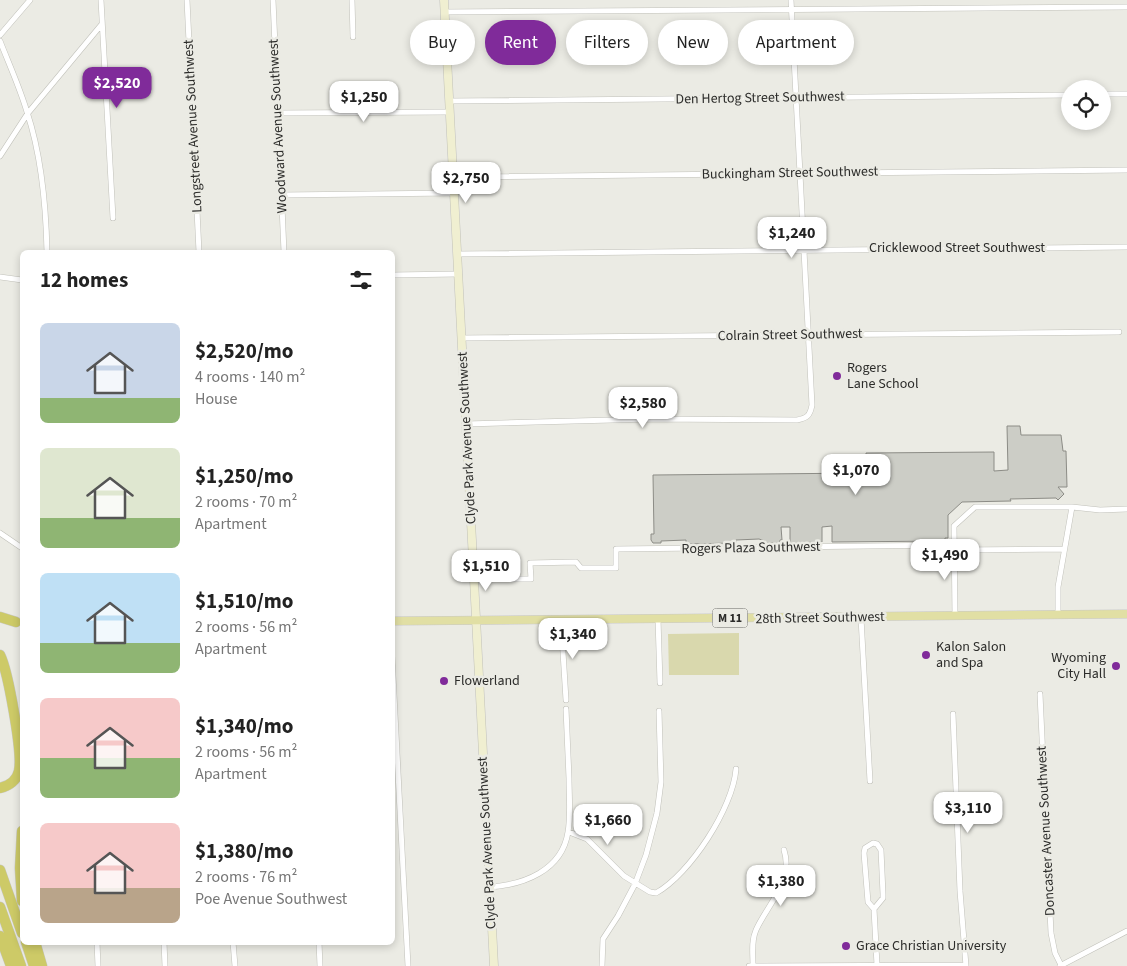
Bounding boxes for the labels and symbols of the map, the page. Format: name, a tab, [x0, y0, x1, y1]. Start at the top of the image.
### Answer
street label: Woodward Avenue Southwest	[263, 38, 293, 214]
street label: Longstreet Avenue Southwest	[178, 39, 208, 213]
pin: $2,520	[76, 66, 158, 109]
pin: $1,250	[323, 80, 405, 123]
street label: Den Hertog Street Southwest	[675, 87, 845, 109]
street label: Buckingham Street Southwest	[702, 161, 879, 185]
pin: $2,750	[425, 162, 507, 204]
pin: $1,240	[751, 216, 833, 259]
street label: Cricklewood Street Southwest	[869, 238, 1045, 258]
street label: Colrain Street Southwest	[717, 324, 863, 346]
street label: Clyde Park Avenue Southwest	[452, 351, 482, 525]
place label: Rogers Lane School	[847, 358, 919, 394]
marker: Rogers Lane School	[831, 370, 843, 382]
pin: $2,580	[602, 386, 684, 429]
pin: $1,070	[815, 454, 897, 496]
street label: Rogers Plaza Southwest	[681, 537, 821, 559]
pin: $1,490	[904, 538, 986, 581]
pin: $1,510	[445, 550, 527, 592]
street label: 28th Street Southwest	[755, 607, 885, 629]
road number: M 11	[712, 608, 748, 628]
pin: $1,340	[532, 618, 614, 660]
place label: Kalon Salon and Spa	[936, 637, 1006, 673]
place label: Wyoming City Hall	[1051, 648, 1106, 684]
marker: Kalon Salon and Spa	[920, 649, 932, 661]
marker: Wyoming City Hall	[1110, 660, 1122, 672]
place label: Flowerland	[454, 671, 520, 691]
marker: Flowerland	[438, 675, 450, 687]
street label: Doncaster Avenue Southwest	[1032, 745, 1060, 916]
street label: Clyde Park Avenue Southwest	[472, 756, 502, 930]
pin: $3,110	[927, 792, 1009, 834]
pin: $1,660	[567, 804, 649, 846]
pin: $1,380	[740, 864, 822, 907]
place label: Grace Christian University	[856, 936, 1007, 956]
marker: Grace Christian University	[840, 940, 852, 952]

